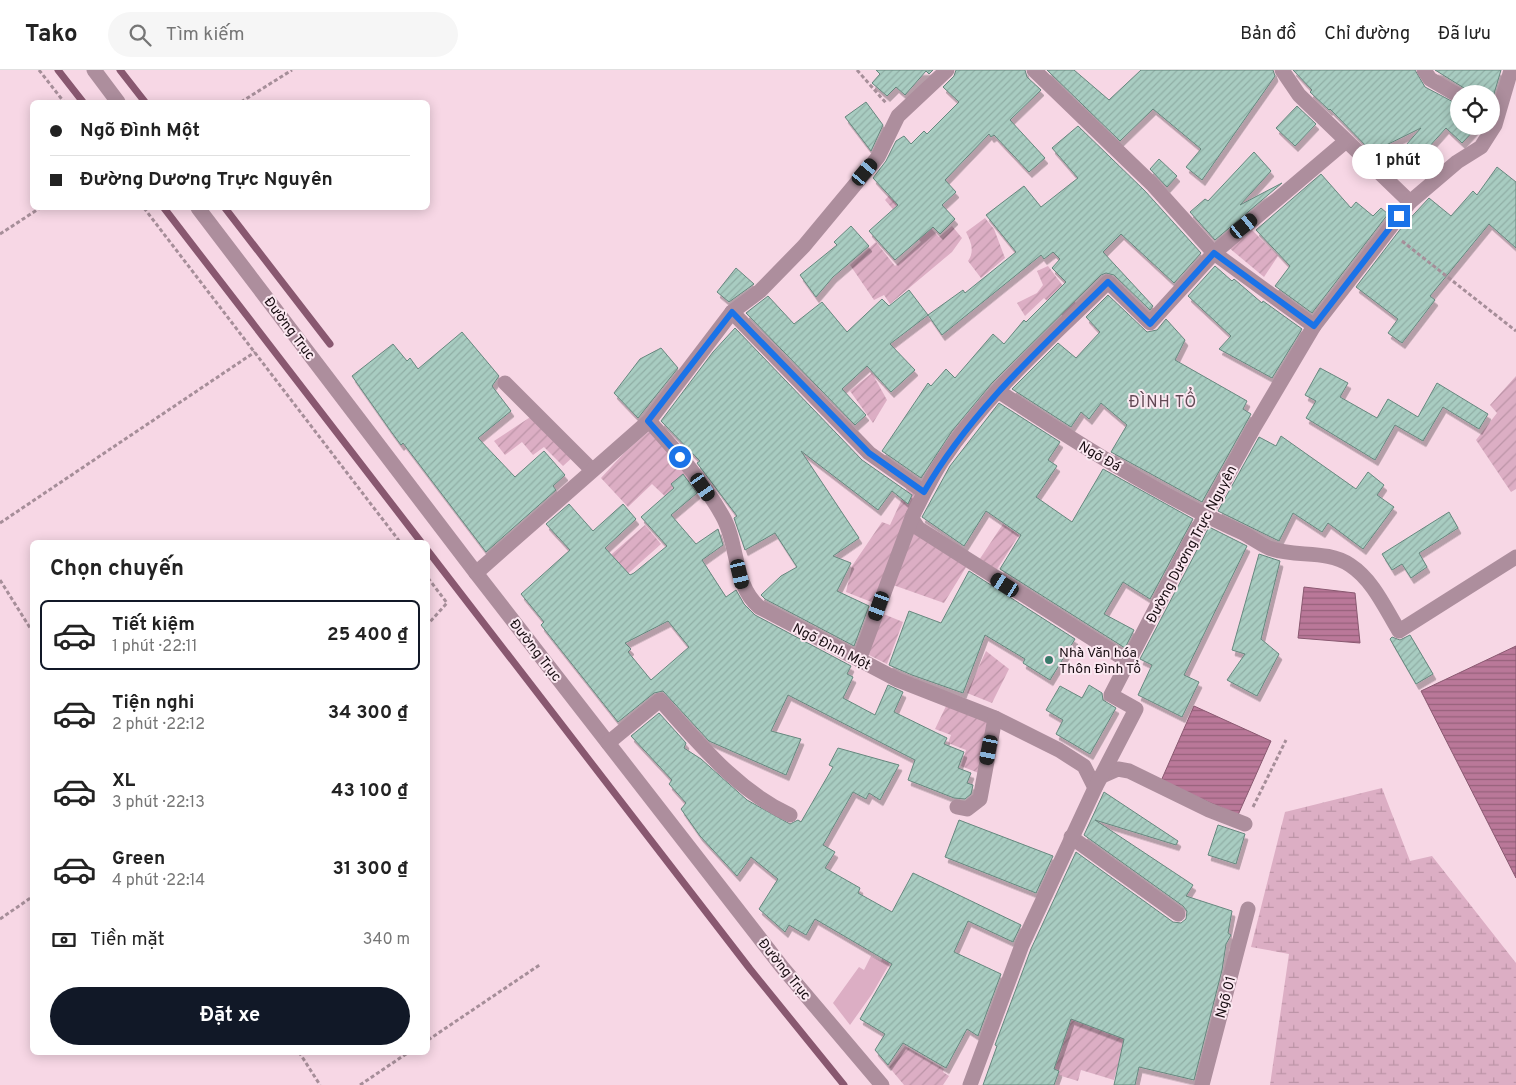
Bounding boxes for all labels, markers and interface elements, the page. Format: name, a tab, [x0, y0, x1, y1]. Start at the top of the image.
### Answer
search box	[108, 12, 458, 57]
text: Tako	[25, 20, 78, 50]
icon: search	[126, 21, 154, 49]
text: Tìm kiếm	[166, 23, 245, 47]
text: Bản đồ	[1240, 23, 1296, 46]
text: Chỉ đường	[1324, 23, 1410, 46]
text: Đã lưu	[1438, 23, 1491, 46]
map controls	[1450, 85, 1500, 135]
button: locate	[1450, 85, 1500, 135]
text: Ngõ Đình Một	[80, 119, 200, 143]
callout: 1 phút	[1353, 144, 1445, 178]
text: 1 phút	[1376, 151, 1420, 171]
car	[849, 156, 880, 188]
text: Đường Dương Trực Nguyên	[80, 168, 333, 192]
route end	[1388, 205, 1410, 227]
car	[1227, 211, 1260, 241]
street label: Đường Trục	[260, 294, 318, 364]
district label: ĐÌNH TỔ	[1129, 387, 1197, 413]
street label: Ngõ Đá	[1075, 438, 1123, 476]
route start	[669, 446, 691, 468]
street label: Đường Dương Trực Nguyên	[1143, 463, 1241, 626]
car	[688, 470, 717, 504]
text: Chọn chuyến	[50, 556, 184, 583]
car	[729, 558, 750, 590]
car	[988, 571, 1021, 599]
car	[866, 589, 891, 623]
icon: car	[52, 613, 97, 658]
text: Tiết kiệm	[112, 613, 195, 637]
street label: Đường Trục	[505, 616, 564, 685]
street label: Ngõ Đình Một	[789, 620, 873, 674]
text: 25 400 ₫	[327, 623, 408, 647]
text: 1 phút · 22:11	[112, 637, 197, 657]
place label: Nhà Văn hóa Thôn Đình Tổ	[1059, 645, 1141, 678]
marker: Nhà Văn hóa Thôn Đình Tổ	[1043, 654, 1055, 666]
icon: car	[52, 691, 97, 736]
text: Tiện nghi	[112, 691, 194, 715]
text: 34 300 ₫	[328, 701, 408, 725]
text: 2 phút · 22:12	[112, 715, 205, 735]
car	[978, 734, 999, 766]
icon: car	[52, 769, 97, 814]
text: XL	[112, 769, 135, 793]
text: 43 100 ₫	[331, 779, 408, 803]
text: 3 phút · 22:13	[112, 793, 205, 813]
icon: car	[52, 847, 97, 892]
text: Green	[112, 847, 165, 871]
text: 31 300 ₫	[332, 857, 408, 881]
text: 4 phút · 22:14	[112, 871, 205, 891]
icon: cash	[50, 926, 78, 954]
text: Tiền mặt	[90, 928, 165, 952]
text: 340 m	[363, 930, 410, 950]
street label: Đường Trục	[754, 936, 814, 1004]
street label: Ngõ 01	[1213, 974, 1240, 1020]
button: Đặt xe	[50, 987, 410, 1045]

